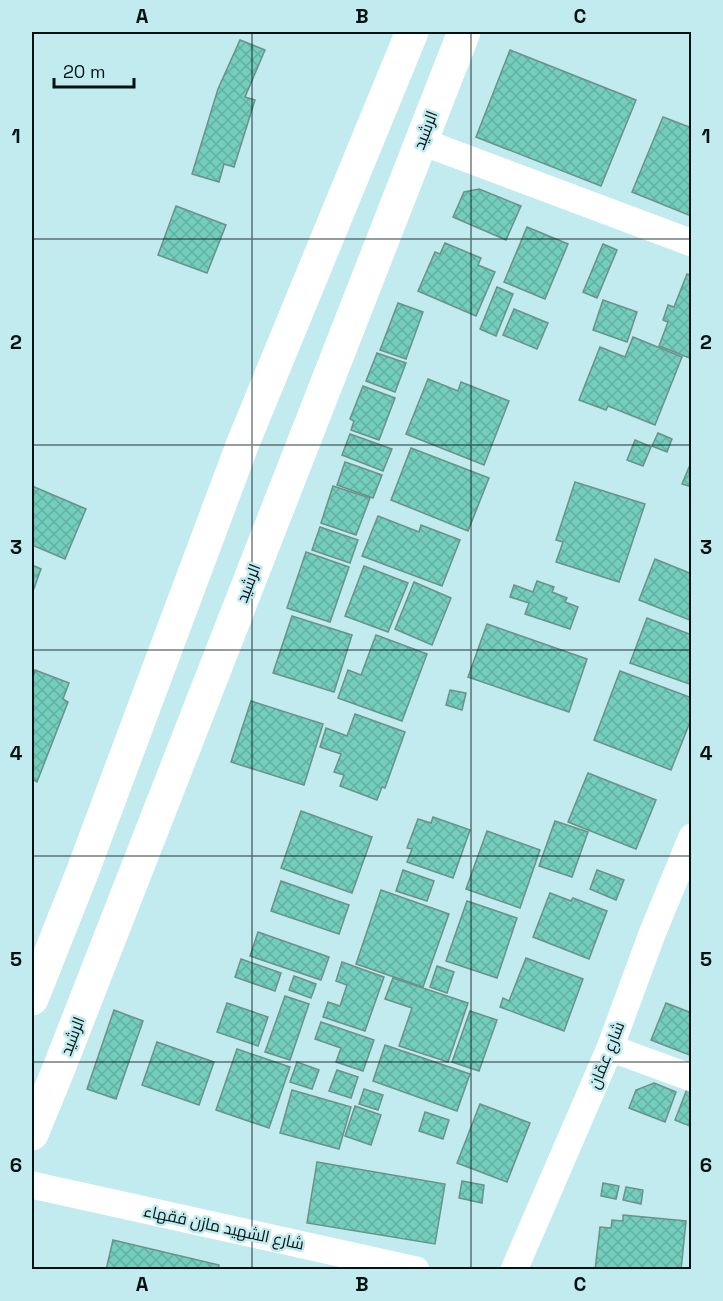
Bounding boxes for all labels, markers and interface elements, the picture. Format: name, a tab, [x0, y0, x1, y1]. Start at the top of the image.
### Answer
text: A	[136, 3, 149, 29]
text: B	[355, 3, 369, 29]
text: C	[574, 3, 587, 29]
scale bar	[54, 51, 134, 89]
text: 20 m	[63, 60, 106, 83]
street label: الرشيد	[408, 108, 442, 153]
text: 1	[11, 123, 21, 149]
text: 1	[701, 123, 711, 149]
text: 2	[10, 329, 22, 355]
text: 2	[700, 329, 712, 355]
text: 3	[10, 534, 22, 560]
text: 3	[700, 534, 712, 560]
street label: الرشيد	[231, 561, 265, 606]
text: 4	[10, 740, 23, 766]
text: 4	[700, 740, 713, 766]
text: 5	[10, 946, 22, 972]
text: 5	[700, 946, 712, 972]
street label: الرشيد	[55, 1014, 89, 1059]
street label: شارع عمّان	[583, 1018, 630, 1092]
text: 6	[10, 1152, 22, 1178]
text: 6	[700, 1152, 712, 1178]
street label: شارع الشهيد مازن فقهاء	[142, 1200, 306, 1256]
text: A	[136, 1271, 149, 1297]
text: B	[355, 1271, 369, 1297]
text: C	[574, 1271, 587, 1297]

